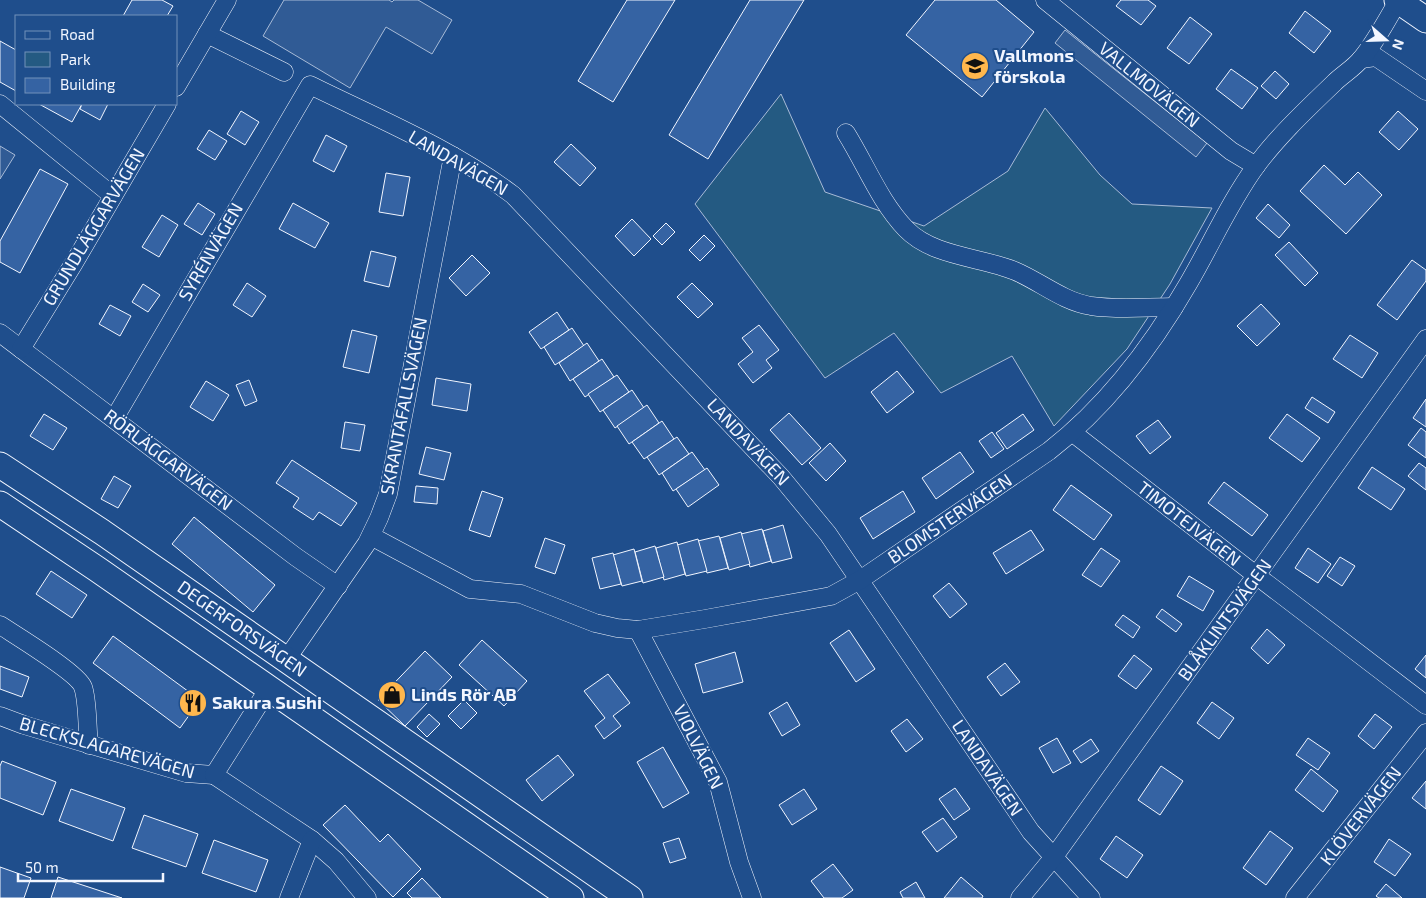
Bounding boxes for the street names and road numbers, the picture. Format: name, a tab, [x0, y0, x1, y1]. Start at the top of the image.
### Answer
street label: VALLMOVÄGEN	[1095, 37, 1204, 132]
street label: LANDAVÄGEN	[405, 125, 512, 199]
street label: GRUNDLÄGGARVÄGEN	[37, 144, 149, 309]
street label: SYRÉNVÄGEN	[173, 198, 247, 305]
street label: SKRANTAFALLSVÄGEN	[375, 315, 431, 496]
street label: LANDAVÄGEN	[703, 393, 795, 489]
street label: RÖRLÄGGARVÄGEN	[100, 404, 237, 515]
street label: BLOMSTERVÄGEN	[883, 468, 1016, 568]
street label: TIMOTEJVÄGEN	[1134, 476, 1246, 570]
street label: BLÅKLINTSVÄGEN	[1173, 554, 1276, 685]
street label: DEGERFORSVÄGEN	[174, 575, 311, 681]
street label: VIOLVÄGEN	[669, 701, 729, 792]
street label: BLECKSLAGAREVÄGEN	[17, 712, 197, 783]
street label: LANDAVÄGEN	[948, 715, 1028, 820]
street label: KLÖVERVÄGEN	[1315, 762, 1406, 869]

